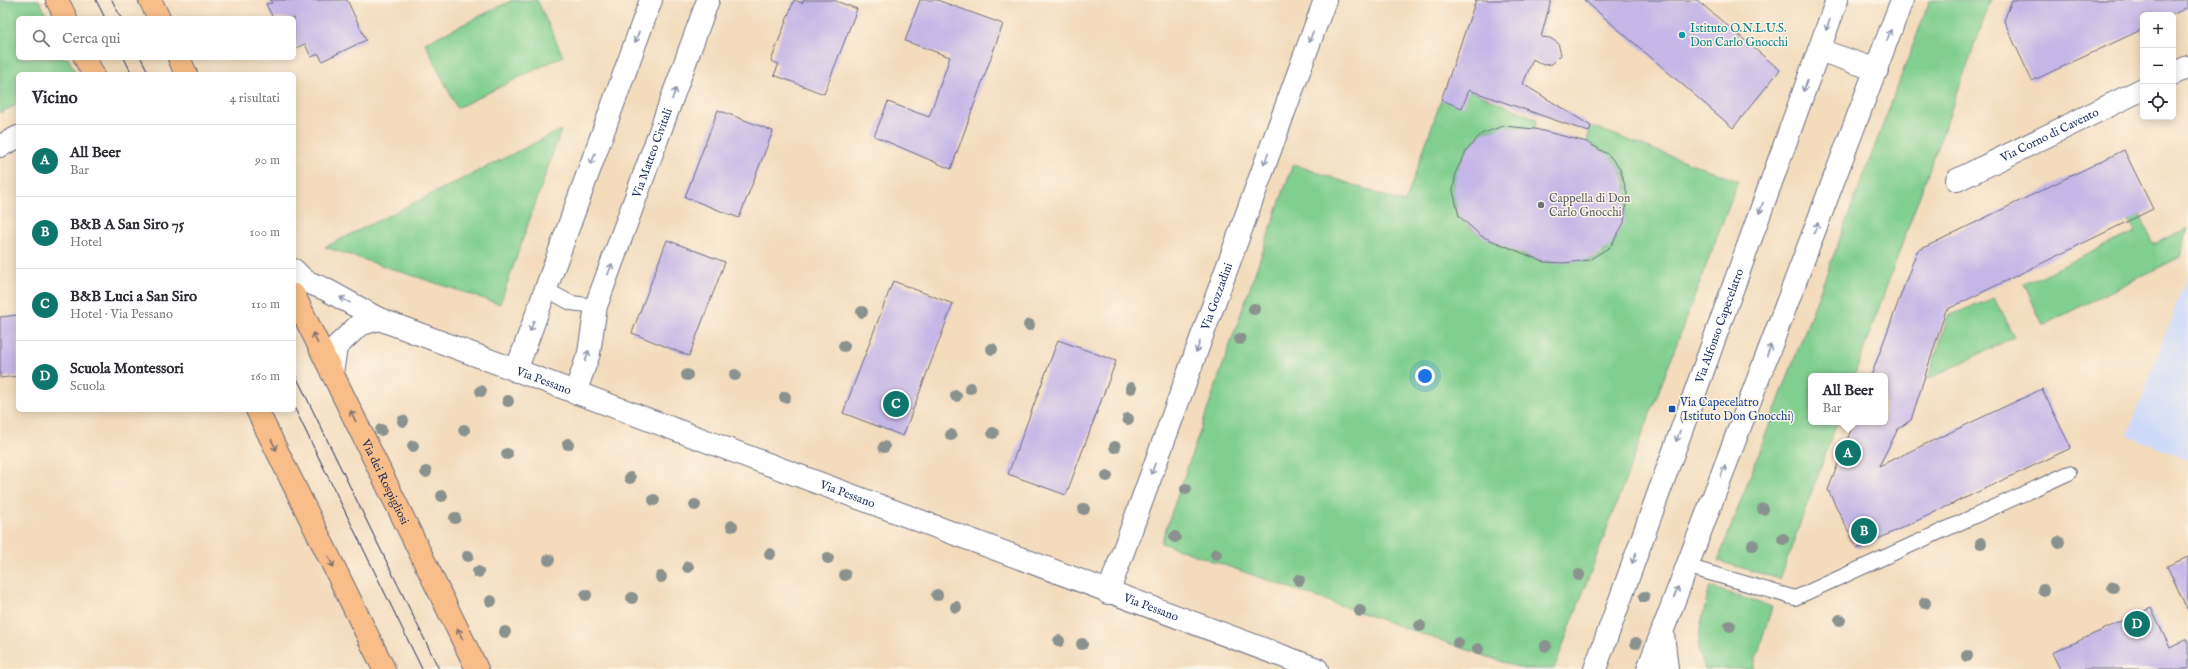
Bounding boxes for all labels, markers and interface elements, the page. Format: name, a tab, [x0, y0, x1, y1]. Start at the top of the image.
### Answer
map controls	[2140, 12, 2176, 120]
button: +	[2140, 12, 2176, 48]
search box	[16, 16, 296, 60]
one-way arrow	[1823, 18, 1831, 30]
place label: Istituto O.N.L.U.S. Don Carlo Gnocchi	[1690, 21, 1788, 50]
icon: search	[30, 27, 52, 49]
text: Cerca qui	[62, 29, 121, 48]
one-way arrow	[633, 30, 641, 42]
one-way arrow	[1307, 30, 1315, 42]
marker: Istituto O.N.L.U.S. Don Carlo Gnocchi	[1677, 30, 1687, 40]
one-way arrow	[1886, 30, 1894, 42]
button: −	[2140, 48, 2176, 84]
one-way arrow	[1801, 80, 1809, 92]
button: locate	[2140, 84, 2176, 120]
text: Vicino	[32, 88, 78, 109]
one-way arrow	[670, 89, 678, 101]
text: 4 risultati	[230, 90, 280, 107]
street label: Via Corno di Cavento	[1997, 105, 2102, 166]
street label: Via Matteo Civitali	[629, 106, 676, 201]
text: All Beer	[70, 143, 121, 162]
text: A	[41, 152, 49, 169]
text: 90 m	[255, 152, 280, 169]
one-way arrow	[588, 152, 596, 164]
one-way arrow	[1262, 152, 1270, 164]
text: Bar	[70, 162, 89, 179]
place label: Cappella di Don Carlo Gnocchi	[1549, 191, 1631, 220]
marker: Cappella di Don Carlo Gnocchi	[1536, 200, 1546, 210]
one-way arrow	[1757, 202, 1764, 215]
text: B&B A San Siro 75	[70, 215, 184, 234]
one-way arrow	[1813, 223, 1821, 235]
text: B	[41, 224, 49, 241]
text: 100 m	[250, 224, 280, 241]
text: Hotel	[70, 234, 102, 251]
street label: Via Gozzadini	[1198, 261, 1236, 333]
one-way arrow	[606, 263, 614, 275]
street label: Via Alfonso Capecelatro	[1692, 266, 1747, 386]
text: B&B Luci a San Siro	[70, 287, 197, 306]
text: C	[40, 296, 50, 313]
text: 110 m	[251, 296, 280, 313]
one-way arrow	[339, 296, 351, 304]
text: Hotel · Via Pessano	[70, 306, 173, 323]
one-way arrow	[528, 320, 536, 332]
one-way arrow	[311, 332, 318, 344]
one-way arrow	[1193, 340, 1201, 352]
one-way arrow	[1766, 344, 1774, 356]
one-way arrow	[584, 350, 591, 363]
text: Scuola Montessori	[70, 359, 184, 378]
street label: Via Pessano	[513, 364, 574, 398]
your location	[1415, 366, 1435, 386]
text: D	[40, 368, 50, 385]
text: 160 m	[250, 368, 280, 385]
popup	[1808, 373, 1888, 425]
text: Scuola	[70, 378, 105, 395]
text: All Beer	[1823, 381, 1873, 400]
pin: C	[883, 389, 909, 419]
place label: Via Capecelatro (Istituto Don Gnocchi)	[1679, 395, 1794, 424]
text: Bar	[1823, 400, 1842, 417]
marker: Via Capecelatro (Istituto Don Gnocchi)	[1667, 404, 1677, 414]
one-way arrow	[349, 411, 357, 423]
one-way arrow	[1674, 429, 1682, 441]
street label: Via dei Rospigliosi	[357, 436, 412, 527]
pin: A	[1835, 438, 1861, 468]
one-way arrow	[271, 439, 278, 451]
one-way arrow	[1149, 462, 1157, 474]
one-way arrow	[1719, 465, 1727, 477]
street label: Via Pessano	[817, 477, 878, 512]
pin: B	[1851, 516, 1877, 546]
one-way arrow	[1630, 552, 1638, 564]
one-way arrow	[328, 556, 335, 568]
one-way arrow	[1673, 587, 1681, 599]
street label: Via Pessano	[1120, 590, 1181, 625]
pin: D	[2124, 609, 2150, 639]
one-way arrow	[456, 628, 463, 640]

